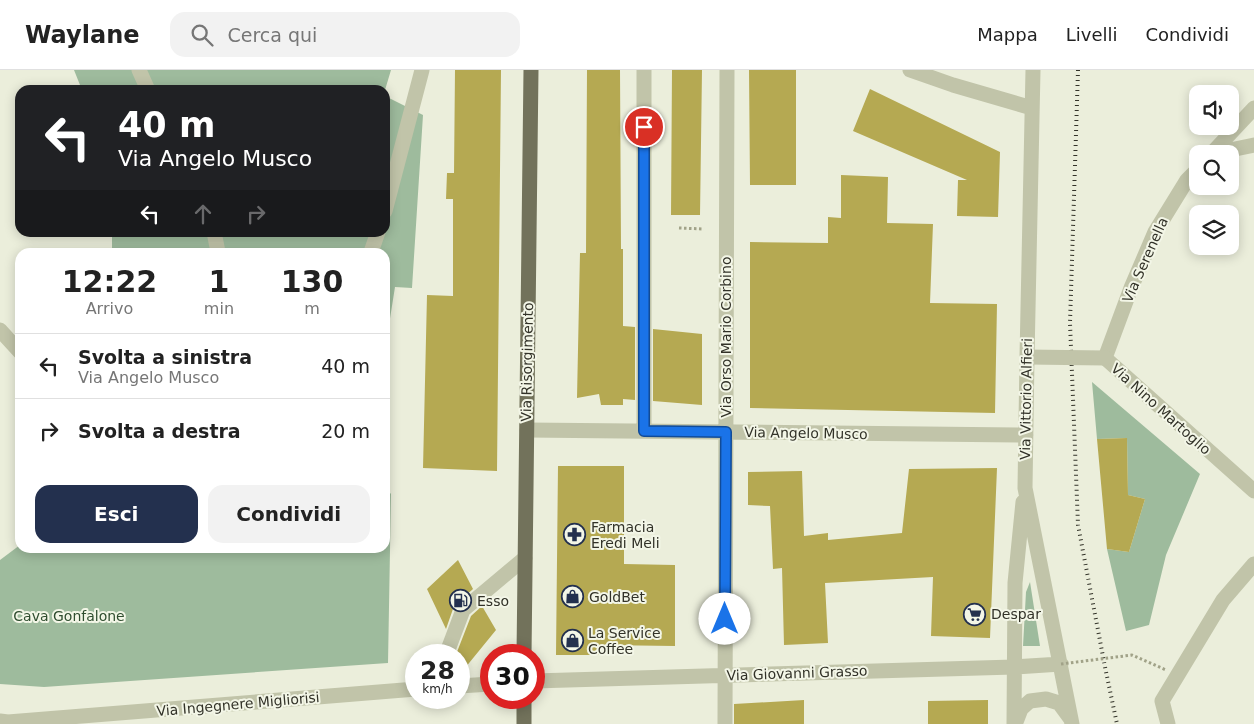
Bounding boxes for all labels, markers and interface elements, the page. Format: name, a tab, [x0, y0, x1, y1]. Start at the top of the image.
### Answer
search box	[170, 12, 520, 57]
text: Waylane	[25, 21, 140, 49]
icon: search	[188, 21, 216, 49]
text: Cerca qui	[228, 24, 317, 46]
text: Mappa	[977, 24, 1038, 45]
text: Livelli	[1066, 24, 1118, 45]
text: Condividi	[1146, 24, 1229, 45]
map controls	[1189, 85, 1239, 255]
button: sound	[1189, 85, 1239, 135]
icon: left	[35, 105, 100, 170]
text: 40 m	[118, 105, 215, 145]
pin	[623, 106, 665, 148]
icon: arrive	[630, 113, 658, 141]
button: search	[1189, 145, 1239, 195]
text: Via Angelo Musco	[118, 146, 312, 171]
icon: left	[136, 200, 164, 228]
icon: ahead	[189, 200, 217, 228]
icon: right	[242, 200, 270, 228]
button: layers	[1189, 205, 1239, 255]
street label: Via Serenella	[1119, 215, 1171, 305]
street label: Via Orso Mario Corbino	[718, 257, 734, 417]
text: 12:22	[62, 264, 157, 299]
text: 1	[208, 264, 229, 299]
text: 130	[281, 264, 343, 299]
text: Arrivo	[86, 299, 133, 318]
text: min	[204, 299, 234, 318]
text: m	[304, 299, 320, 318]
street label: Via Risorgimento	[518, 302, 536, 422]
street label: Via Vittorio Alfieri	[1017, 338, 1035, 460]
text: Svolta a sinistra	[78, 346, 252, 368]
icon: left	[35, 352, 63, 380]
text: 40 m	[321, 355, 370, 377]
street label: Via Nino Martoglio	[1108, 360, 1214, 458]
text: Via Angelo Musco	[78, 368, 219, 387]
icon: right	[35, 417, 63, 445]
text: Svolta a destra	[78, 420, 241, 442]
text: 20 m	[321, 420, 370, 442]
street label: Via Angelo Musco	[744, 424, 868, 442]
button: Esci	[35, 485, 198, 543]
button: Condividi	[208, 485, 370, 543]
place label: Farmacia Eredi Meli	[591, 519, 660, 551]
pharmacy icon: Farmacia Eredi Meli	[563, 523, 587, 547]
shop icon: GoldBet	[561, 585, 585, 609]
fuel station icon: Esso	[449, 589, 473, 613]
place label: GoldBet	[589, 589, 645, 605]
position arrow	[698, 592, 750, 644]
place label: Esso	[477, 593, 509, 609]
supermarket icon: Despar	[963, 602, 987, 626]
place label: Despar	[991, 606, 1041, 622]
park label: Cava Gonfalone	[13, 608, 125, 624]
place label: La Service Coffee	[588, 625, 661, 657]
shop icon: La Service Coffee	[560, 629, 584, 653]
speed limit sign: 30	[480, 644, 545, 709]
text: 28	[420, 656, 455, 685]
street label: Via Giovanni Grasso	[726, 663, 868, 683]
text: km/h	[422, 682, 453, 696]
street label: Via Ingegnere Migliorisi	[156, 689, 320, 719]

